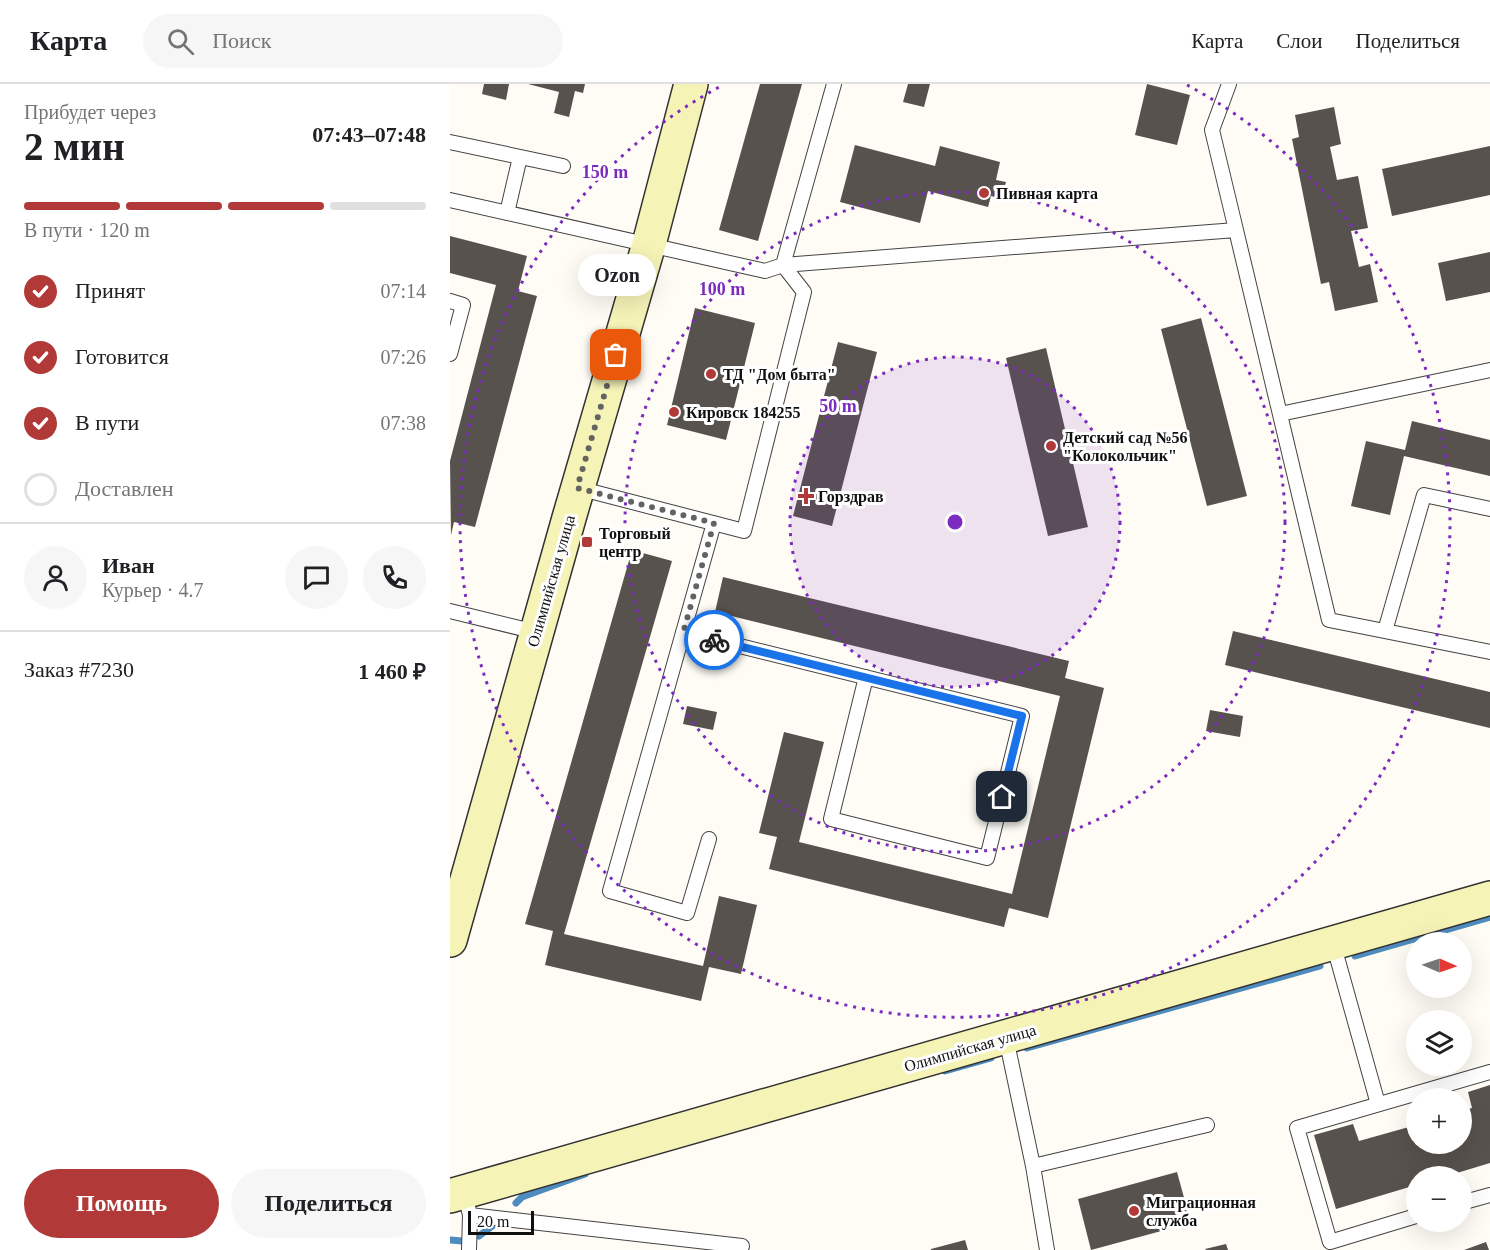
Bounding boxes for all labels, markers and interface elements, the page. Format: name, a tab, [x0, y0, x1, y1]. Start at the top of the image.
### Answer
search box	[143, 14, 563, 68]
text: Карта	[30, 25, 107, 56]
icon: search	[164, 25, 197, 58]
text: Поиск	[212, 28, 271, 53]
text: Карта	[1191, 29, 1243, 53]
text: Слои	[1276, 29, 1322, 53]
text: Поделиться	[1355, 29, 1460, 53]
text: Прибудет через	[24, 101, 156, 123]
text: 07:43–07:48	[312, 122, 426, 147]
text: 2 мин	[24, 125, 125, 168]
text: 150 m	[582, 162, 628, 182]
place label: Пивная карта	[996, 185, 1098, 203]
marker: Пивная карта	[977, 186, 991, 200]
text: В пути · 120 m	[24, 219, 150, 241]
callout: Ozon	[577, 253, 655, 295]
text: Ozon	[594, 264, 640, 286]
icon: check	[24, 275, 57, 308]
text: Принят	[75, 278, 145, 303]
text: 100 m	[699, 279, 745, 299]
text: 07:14	[380, 280, 426, 302]
pin	[590, 329, 641, 380]
icon: bag	[599, 338, 632, 371]
icon: check	[24, 341, 57, 374]
text: Готовится	[75, 344, 169, 369]
text: 07:26	[380, 346, 426, 368]
place label: ТД "Дом быта"	[723, 366, 836, 384]
marker: ТД "Дом быта"	[704, 367, 718, 381]
text: 50 m	[819, 396, 857, 416]
place label: Кировск 184255	[686, 404, 800, 422]
marker: Кировск 184255	[667, 405, 681, 419]
icon: check	[24, 407, 57, 440]
text: В пути	[75, 410, 139, 435]
text: 07:38	[380, 412, 426, 434]
place label: Детский сад №56 "Колокольчик"	[1063, 429, 1188, 464]
marker: Детский сад №56 "Колокольчик"	[1044, 439, 1058, 453]
text: Доставлен	[75, 476, 174, 501]
place label: Горздрав	[818, 488, 884, 506]
marker: Горздрав	[799, 489, 813, 503]
centre of rings	[945, 512, 965, 532]
street label: Олимпийская улица	[524, 513, 579, 649]
place label: Торговый центр	[599, 525, 671, 561]
marker: Торговый центр	[580, 535, 594, 549]
button: person	[24, 546, 87, 609]
button: chat	[285, 546, 348, 609]
button: phone	[363, 546, 426, 609]
text: Иван	[102, 553, 155, 578]
text: Курьер · 4.7	[102, 579, 204, 601]
courier	[684, 610, 744, 670]
icon: bike	[698, 624, 731, 657]
text: Заказ #7230	[24, 657, 134, 682]
text: 1 460 ₽	[358, 659, 426, 684]
pin	[976, 771, 1027, 822]
icon: home	[985, 780, 1018, 813]
north arrow	[1406, 932, 1472, 998]
map controls	[1406, 932, 1472, 1232]
button: layers	[1406, 1010, 1472, 1076]
street label: Олимпийская улица	[902, 1021, 1038, 1076]
button: +	[1406, 1088, 1472, 1154]
button: −	[1406, 1166, 1472, 1232]
button: Помощь	[24, 1169, 219, 1238]
button: Поделиться	[231, 1169, 426, 1238]
place label: Миграционная служба	[1146, 1194, 1256, 1230]
marker: Миграционная служба	[1127, 1204, 1141, 1218]
scale bar	[468, 1208, 534, 1236]
text: 20 m	[477, 1213, 509, 1230]

